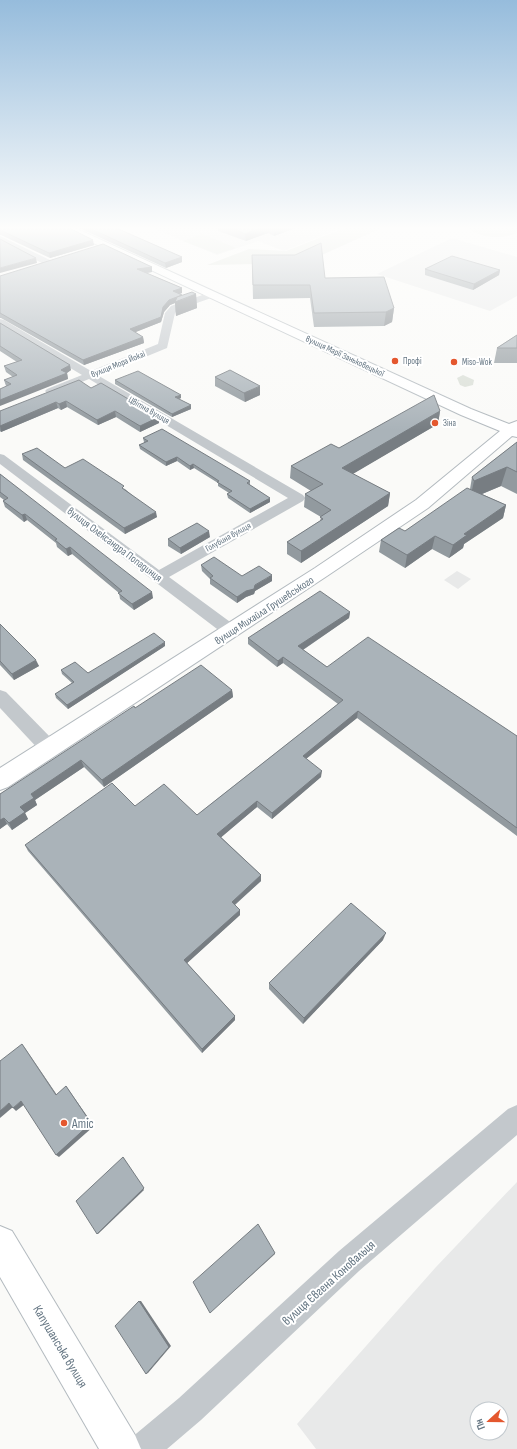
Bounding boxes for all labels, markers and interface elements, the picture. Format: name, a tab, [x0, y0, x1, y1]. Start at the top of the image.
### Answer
street label: вулиця Марії Заньковецької	[304, 333, 386, 380]
street label: вулиця Мора Йокаі	[89, 348, 147, 380]
marker: Профі	[390, 356, 400, 366]
place label: Профі	[403, 356, 422, 367]
marker: Miso-Wok	[449, 357, 459, 367]
place label: Miso-Wok	[462, 357, 493, 368]
street label: Цвітна вулиця	[126, 394, 172, 427]
marker: Зіна	[430, 418, 440, 428]
place label: Зіна	[443, 418, 456, 429]
street label: вулиця Олександра Попадинця	[65, 504, 165, 584]
street label: Голубина вулиця	[203, 520, 253, 554]
street label: вулиця Михайла Грушевського	[212, 573, 317, 647]
place label: Amic	[71, 1116, 94, 1132]
marker: Amic	[59, 1118, 69, 1128]
street label: вулиця Євгена Коновальця	[279, 1237, 378, 1329]
street label: Капушанська вулиця	[29, 1302, 91, 1391]
north arrow	[469, 1401, 509, 1441]
text: Пн	[472, 1417, 488, 1432]

